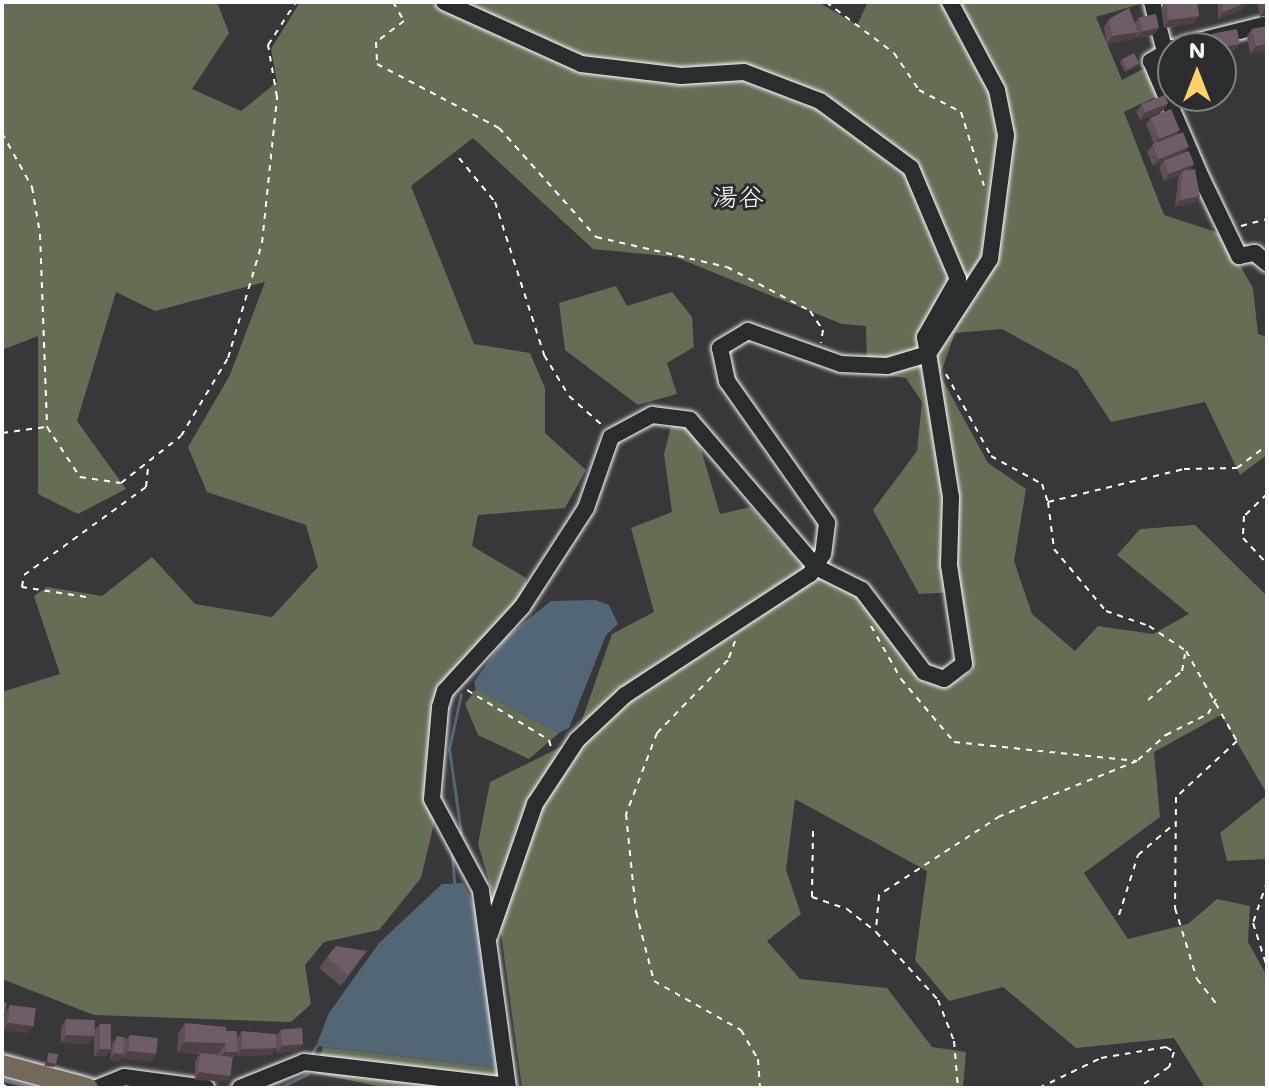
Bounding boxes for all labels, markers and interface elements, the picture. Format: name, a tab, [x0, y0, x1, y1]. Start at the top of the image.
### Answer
north arrow	[1157, 32, 1237, 112]
text: N	[1189, 35, 1205, 64]
district label: 湯谷	[712, 181, 764, 213]

